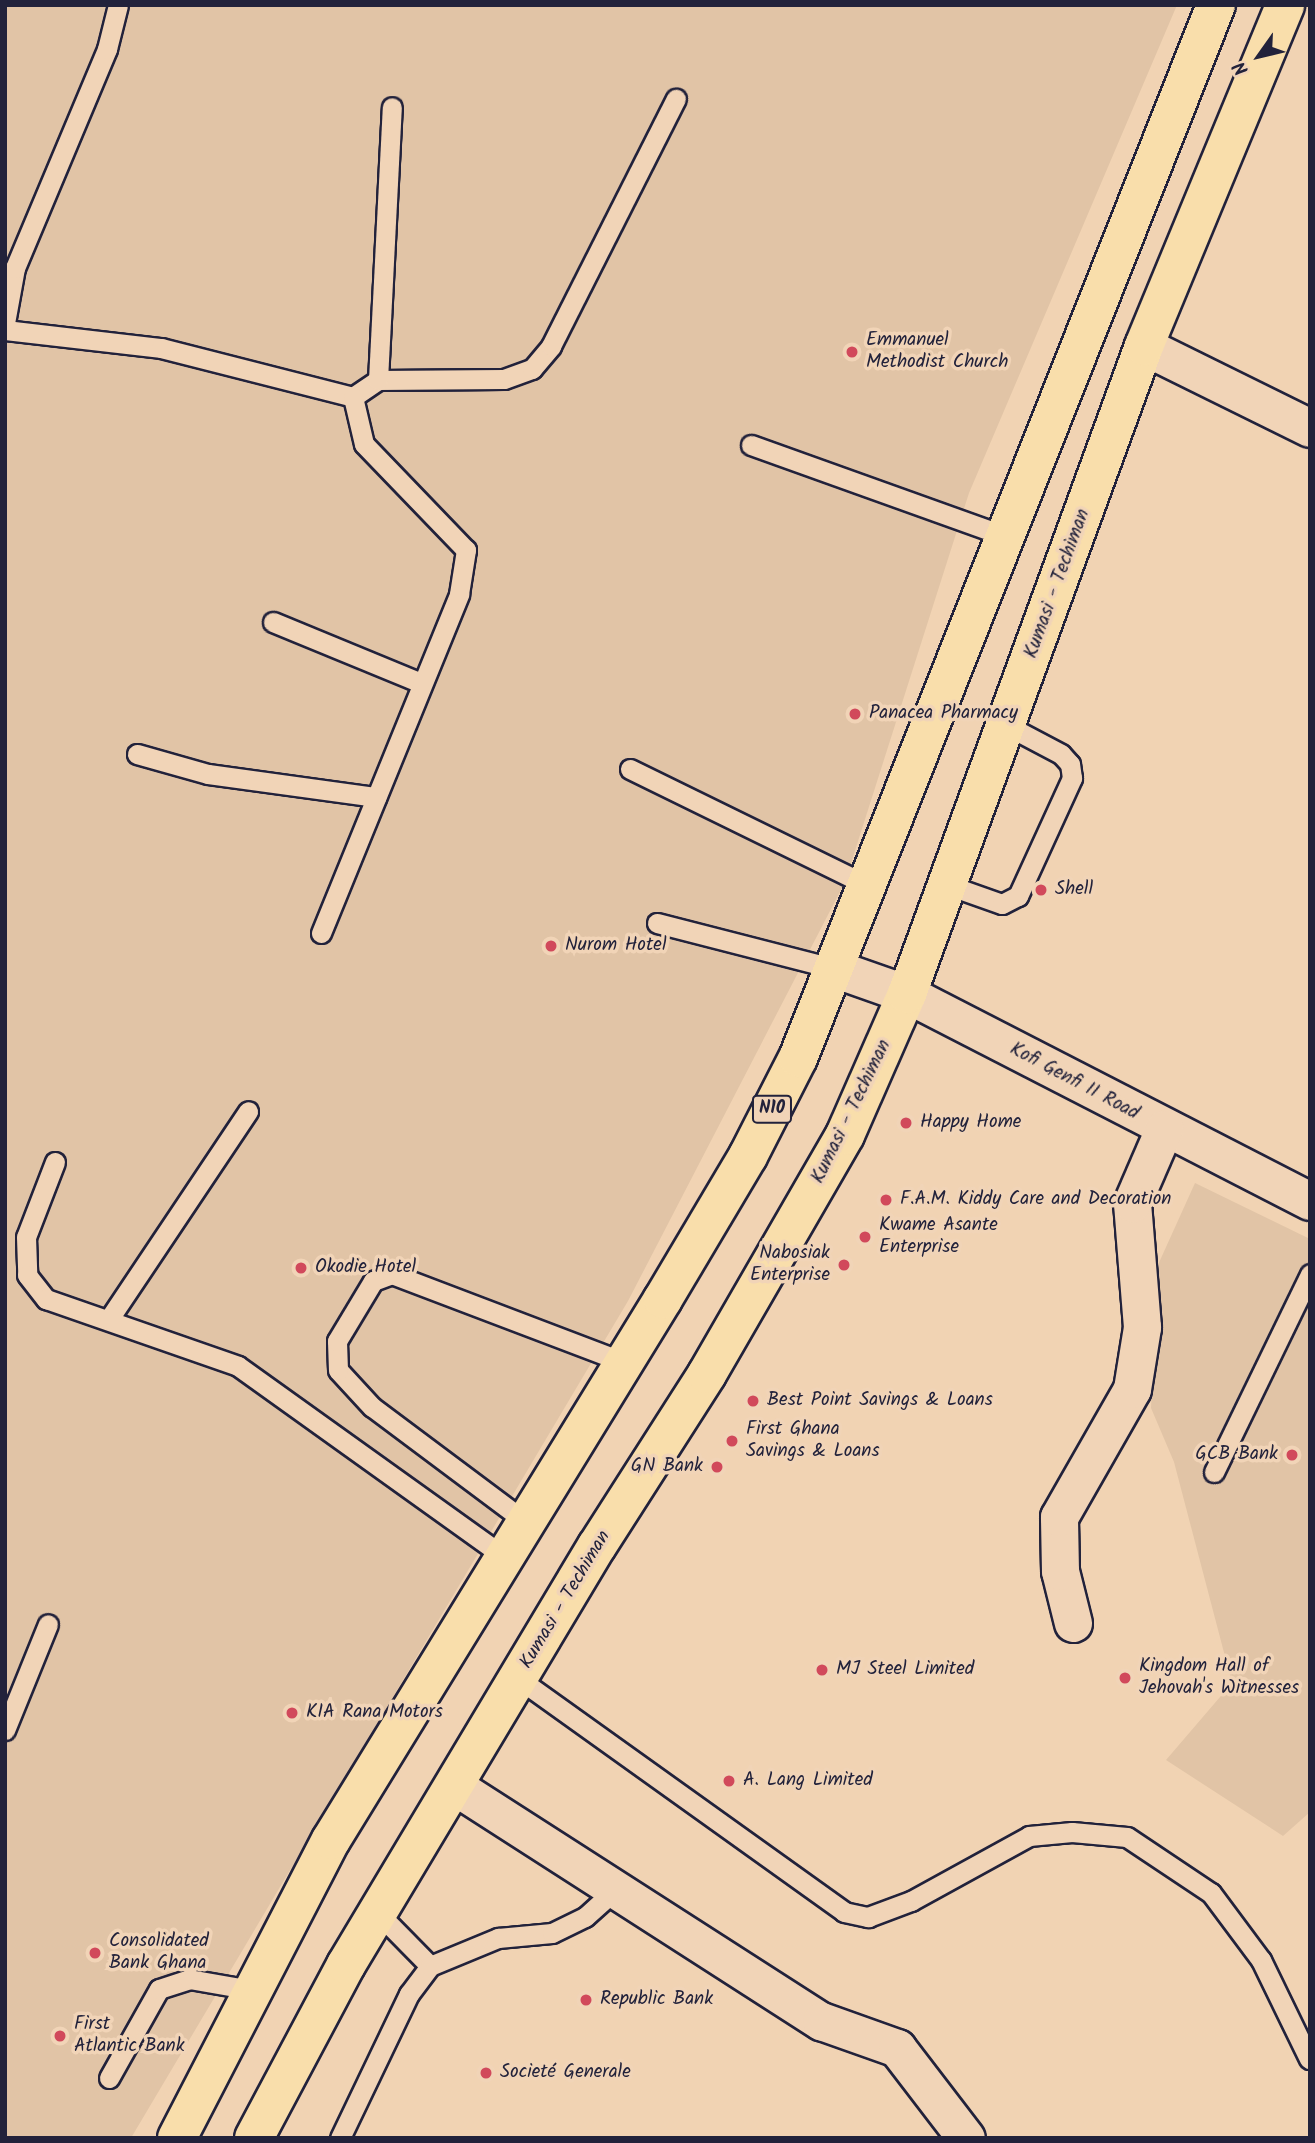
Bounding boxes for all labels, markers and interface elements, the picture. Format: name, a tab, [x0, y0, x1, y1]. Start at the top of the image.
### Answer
north arrow	[1224, 21, 1294, 91]
text: N	[1226, 54, 1257, 81]
place label: Emmanuel Methodist Church	[866, 330, 1008, 374]
marker: Emmanuel Methodist Church	[844, 344, 860, 360]
street label: Kumasi - Techiman	[1020, 506, 1096, 662]
place label: Panacea Pharmacy	[869, 703, 1018, 725]
marker: Panacea Pharmacy	[847, 706, 863, 722]
place label: Shell	[1055, 879, 1093, 901]
marker: Shell	[1033, 882, 1049, 898]
place label: Nurom Hotel	[565, 935, 667, 957]
marker: Nurom Hotel	[543, 938, 559, 954]
street label: Kumasi - Techiman	[807, 1036, 897, 1188]
street label: Kofi Genfi II Road	[1006, 1038, 1142, 1126]
road number: N10	[751, 1094, 793, 1124]
place label: Happy Home	[920, 1112, 1021, 1134]
marker: Happy Home	[898, 1115, 914, 1131]
place label: F.A.M. Kiddy Care and Decoration	[900, 1189, 1171, 1211]
marker: F.A.M. Kiddy Care and Decoration	[878, 1192, 894, 1208]
place label: Kwame Asante Enterprise	[879, 1215, 998, 1259]
marker: Kwame Asante Enterprise	[857, 1229, 873, 1245]
place label: Nabosiak Enterprise	[750, 1243, 830, 1287]
place label: Okodie Hotel	[315, 1257, 416, 1279]
marker: Nabosiak Enterprise	[836, 1257, 852, 1273]
marker: Okodie Hotel	[293, 1260, 309, 1276]
place label: Best Point Savings & Loans	[767, 1390, 993, 1412]
marker: Best Point Savings & Loans	[745, 1393, 761, 1409]
place label: First Ghana Savings & Loans	[746, 1419, 880, 1463]
marker: First Ghana Savings & Loans	[724, 1433, 740, 1449]
place label: GCB Bank	[1195, 1444, 1278, 1466]
marker: GCB Bank	[1284, 1447, 1300, 1463]
place label: GN Bank	[631, 1456, 703, 1478]
marker: GN Bank	[709, 1459, 725, 1475]
street label: Kumasi - Techiman	[516, 1527, 616, 1673]
place label: Kingdom Hall of Jehovah's Witnesses	[1139, 1656, 1299, 1700]
place label: MJ Steel Limited	[836, 1659, 974, 1681]
marker: MJ Steel Limited	[814, 1662, 830, 1678]
marker: Kingdom Hall of Jehovah's Witnesses	[1117, 1670, 1133, 1686]
place label: KIA Rana Motors	[306, 1702, 443, 1724]
marker: KIA Rana Motors	[284, 1705, 300, 1721]
place label: A. Lang Limited	[743, 1770, 873, 1792]
marker: A. Lang Limited	[721, 1773, 737, 1789]
place label: Consolidated Bank Ghana	[109, 1931, 209, 1975]
marker: Consolidated Bank Ghana	[87, 1945, 103, 1961]
place label: Republic Bank	[600, 1989, 713, 2011]
marker: Republic Bank	[578, 1992, 594, 2008]
place label: First Atlantic Bank	[74, 2014, 185, 2058]
marker: First Atlantic Bank	[52, 2028, 68, 2044]
place label: Societé Generale	[500, 2062, 631, 2084]
marker: Societé Generale	[478, 2065, 494, 2081]

